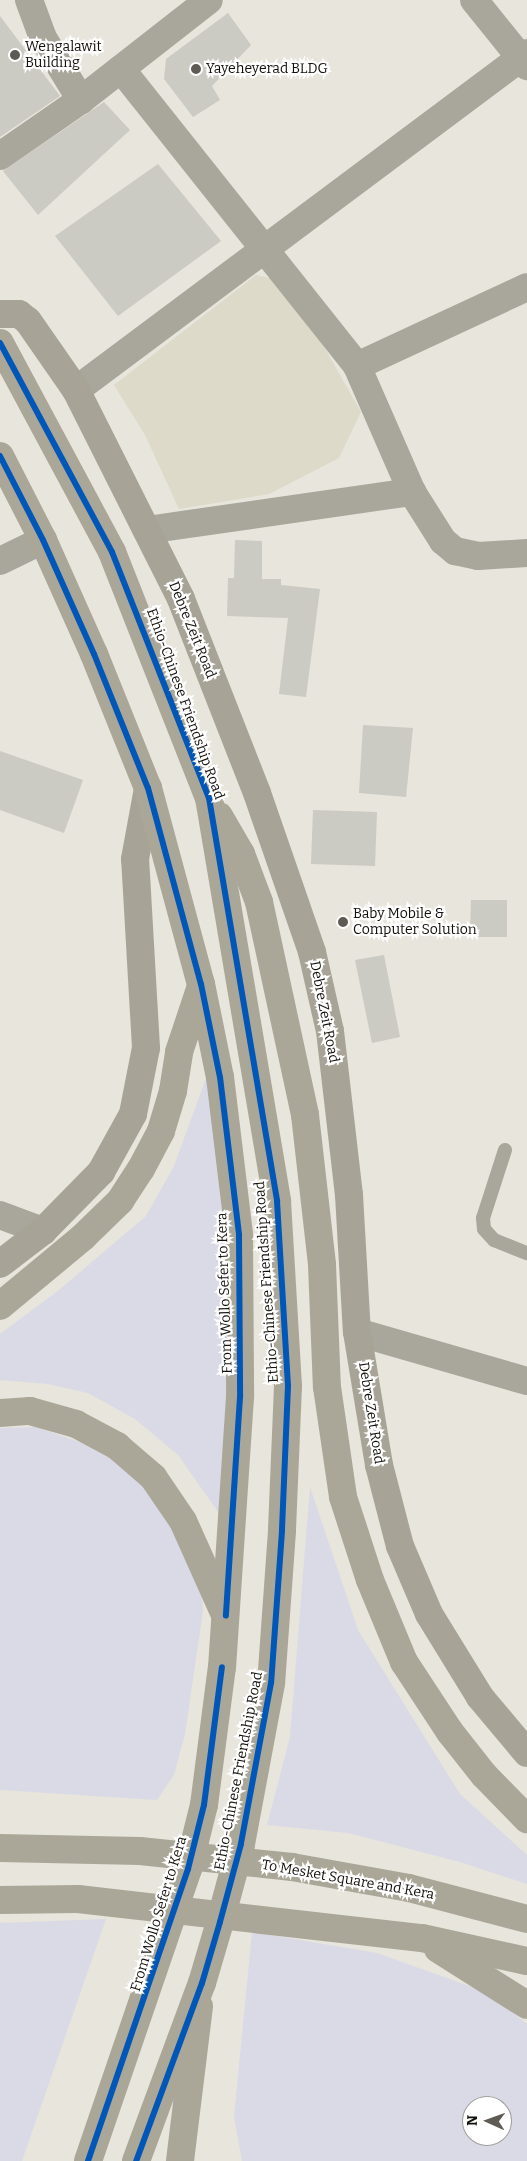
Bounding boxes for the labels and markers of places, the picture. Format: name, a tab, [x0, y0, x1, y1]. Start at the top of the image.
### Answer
place label: Wengalawit Building	[25, 39, 102, 72]
marker: Wengalawit Building	[9, 49, 21, 61]
place label: Yayeheyerad BLDG	[206, 61, 328, 77]
marker: Yayeheyerad BLDG	[190, 63, 202, 75]
place label: Baby Mobile & Computer Solution	[353, 906, 477, 939]
marker: Baby Mobile & Computer Solution	[337, 916, 349, 928]

